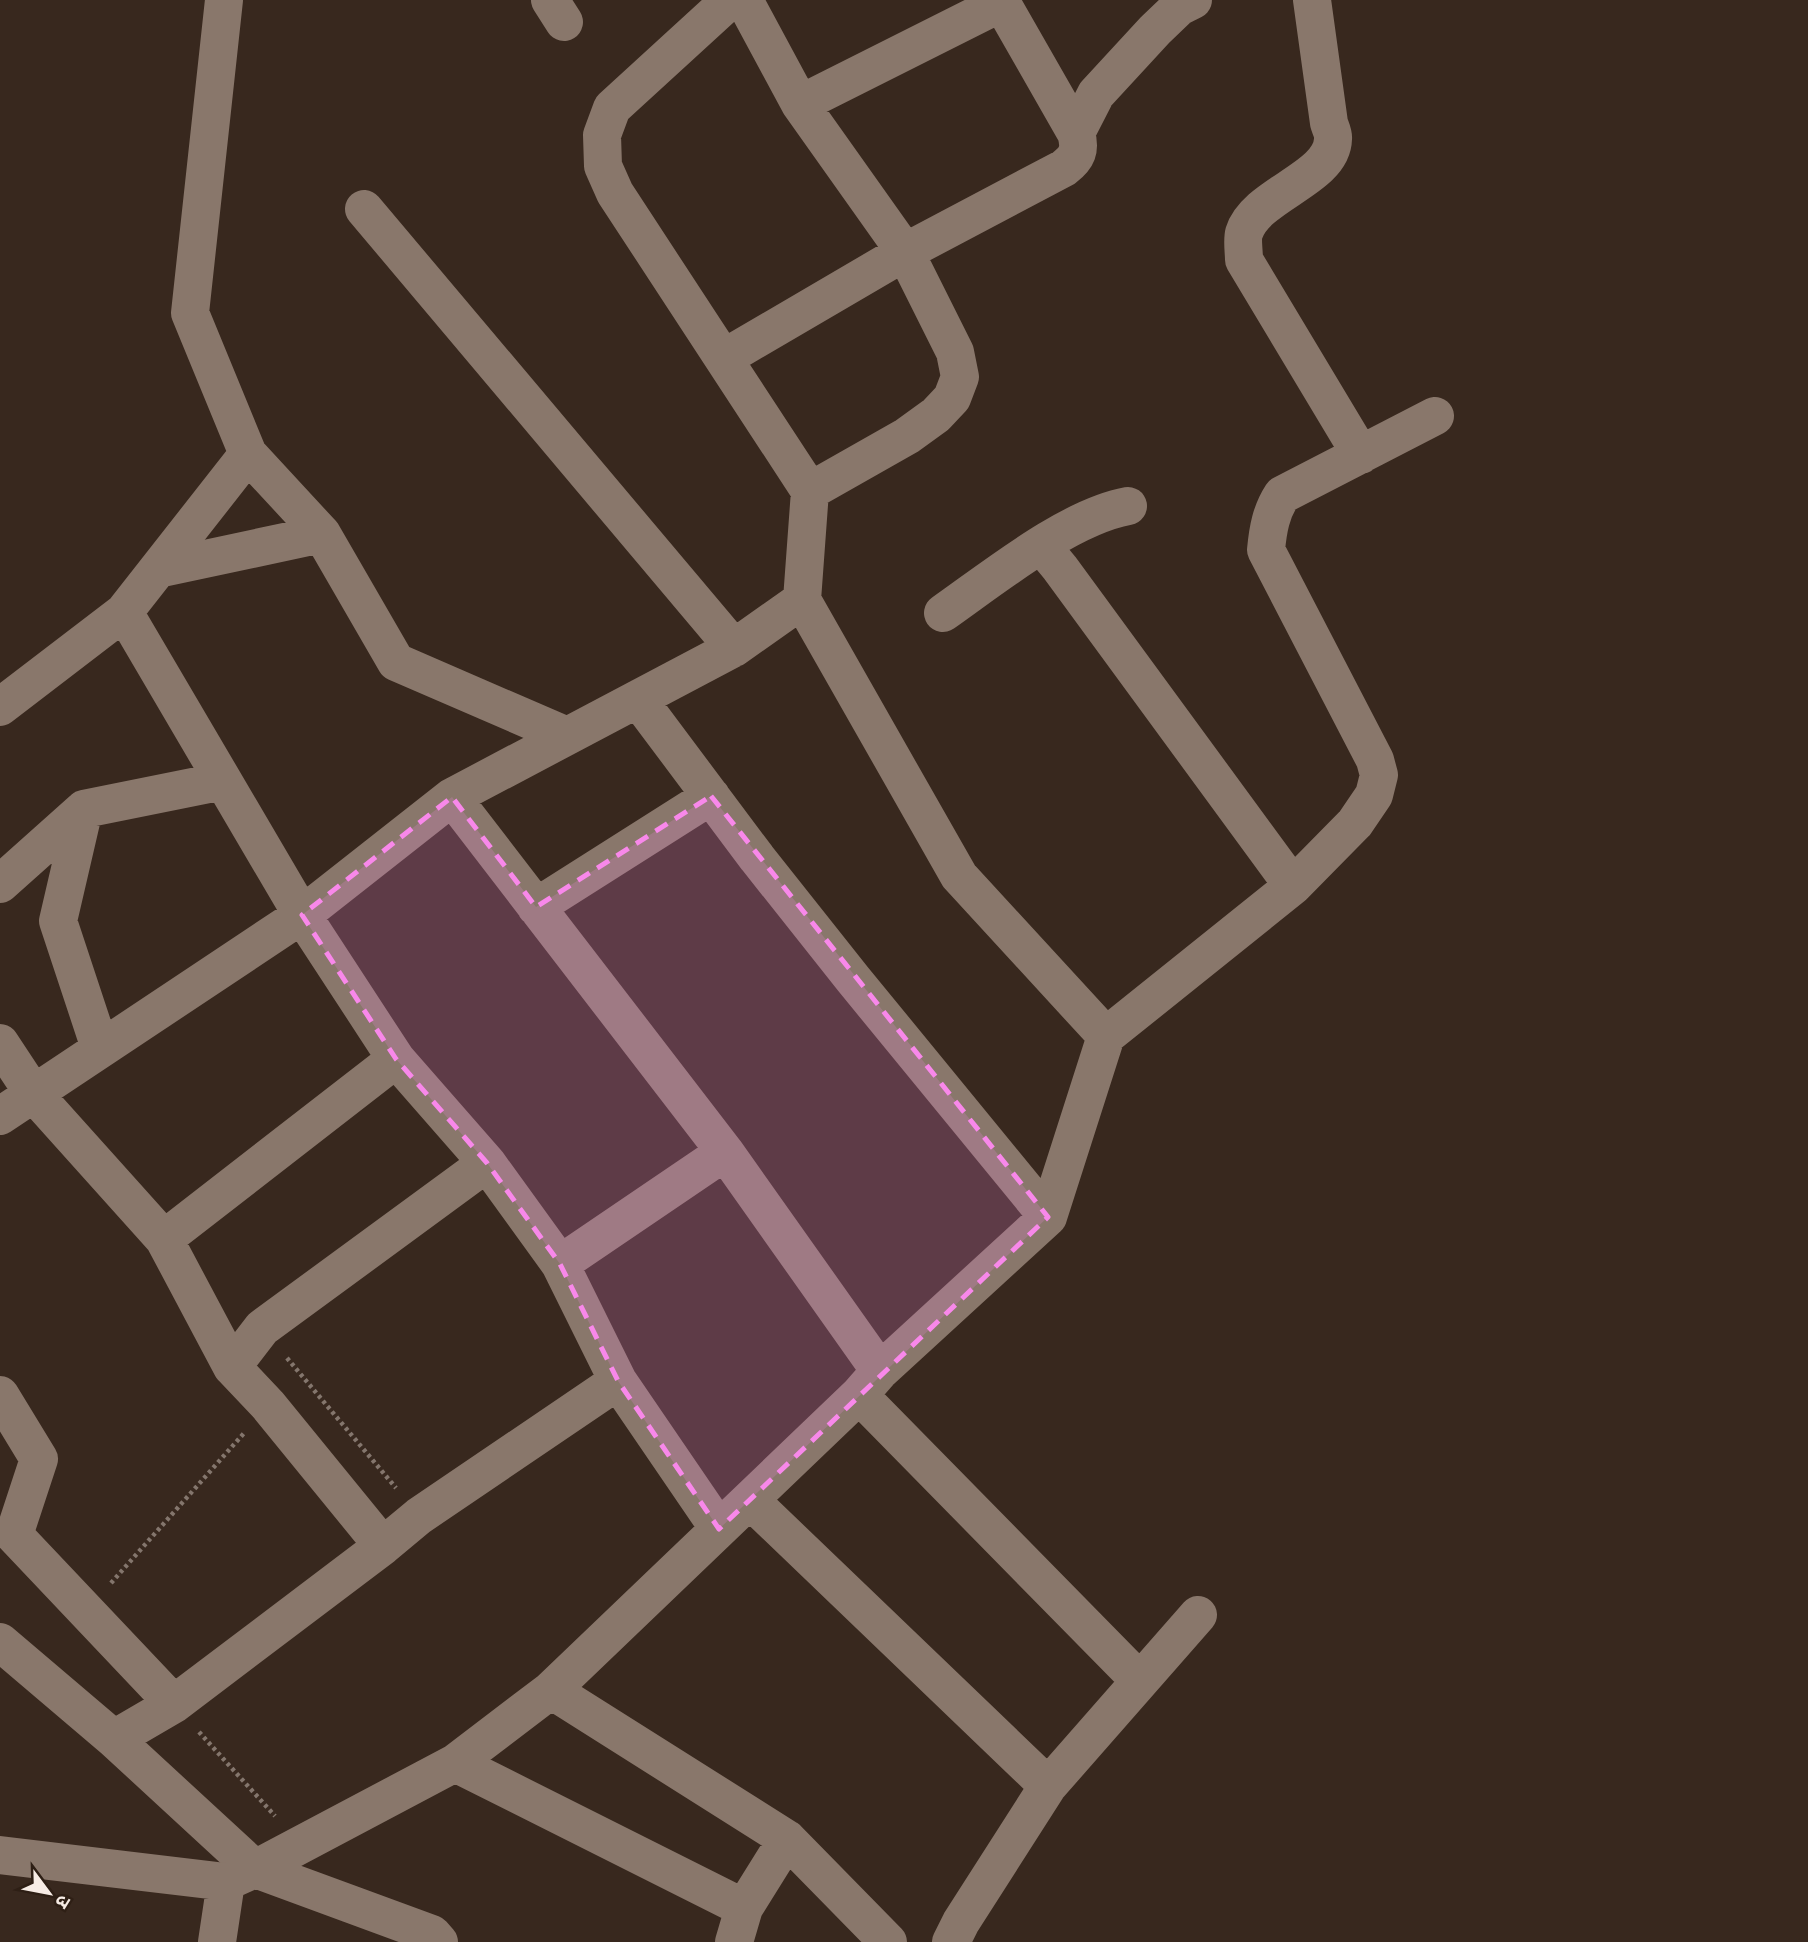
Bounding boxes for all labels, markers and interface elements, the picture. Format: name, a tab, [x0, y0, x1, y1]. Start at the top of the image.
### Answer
north arrow	[14, 1858, 84, 1928]
text: उ	[48, 1890, 77, 1914]

